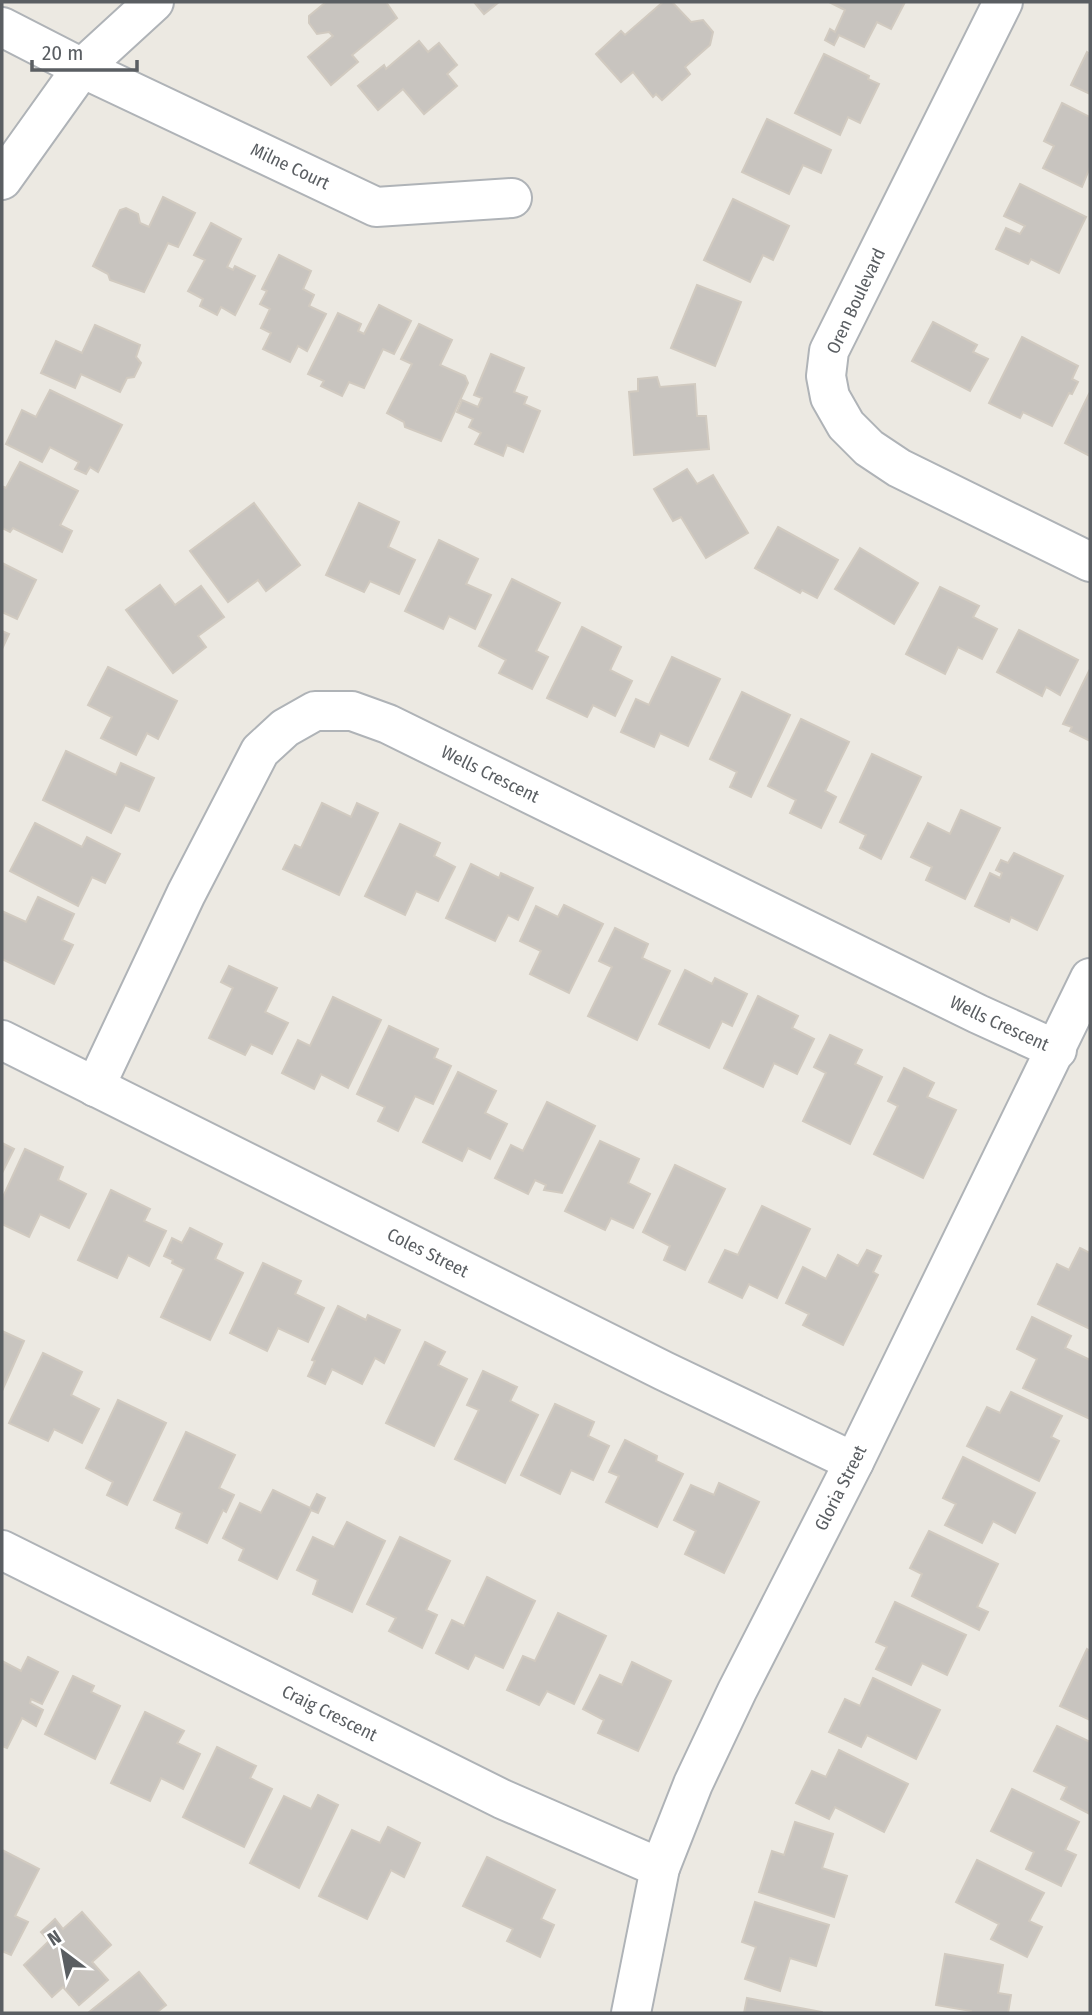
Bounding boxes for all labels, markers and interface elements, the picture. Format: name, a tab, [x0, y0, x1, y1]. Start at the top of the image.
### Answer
scale bar	[32, 28, 136, 72]
text: 20 m	[42, 40, 83, 66]
street label: Milne Court	[247, 138, 333, 194]
street label: Oren Boulevard	[822, 245, 890, 357]
street label: Wells Crescent	[438, 741, 543, 808]
street label: Wells Crescent	[946, 991, 1053, 1056]
street label: Coles Street	[383, 1223, 472, 1282]
street label: Gloria Street	[810, 1442, 871, 1534]
street label: Craig Crescent	[278, 1680, 381, 1746]
north arrow	[28, 1917, 98, 1987]
text: N	[43, 1925, 65, 1951]

